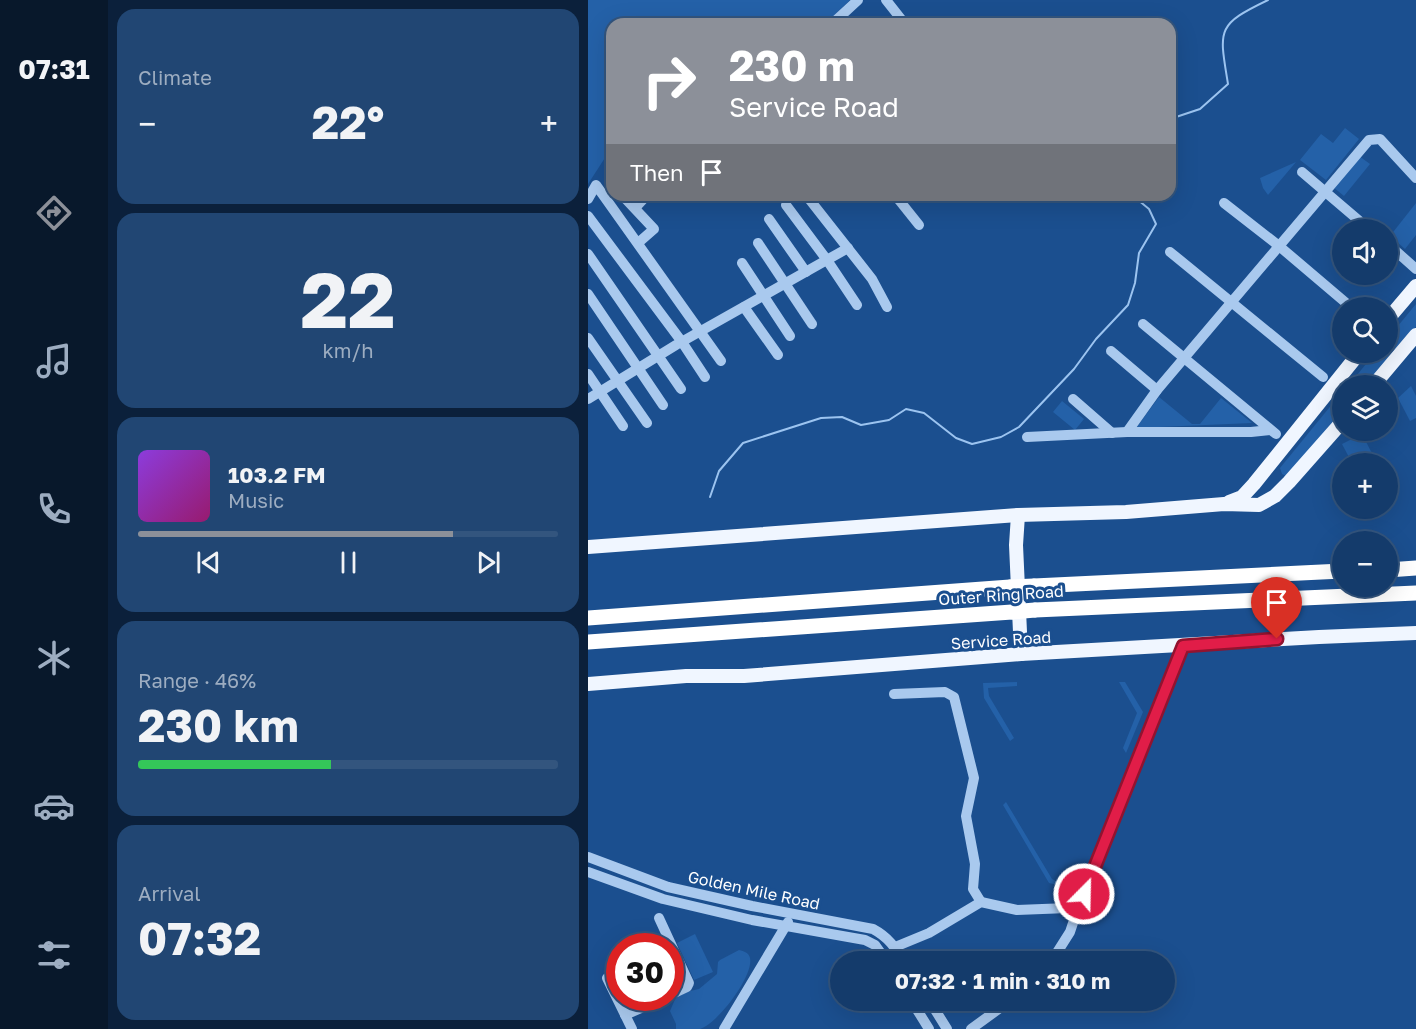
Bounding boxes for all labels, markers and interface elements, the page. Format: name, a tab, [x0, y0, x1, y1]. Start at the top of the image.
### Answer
text: 230 m	[729, 40, 855, 90]
icon: right	[630, 42, 708, 120]
text: 07:31	[18, 53, 90, 85]
text: Climate	[138, 65, 212, 89]
text: Service Road	[729, 91, 899, 123]
text: 22°	[312, 95, 384, 149]
text: −	[138, 104, 156, 143]
text: +	[540, 104, 558, 143]
icon: arrive	[695, 156, 728, 189]
text: Then	[630, 159, 683, 186]
icon: directions	[33, 192, 75, 234]
map controls	[1332, 219, 1398, 597]
button: sound	[1332, 219, 1398, 285]
text: 22	[300, 252, 396, 345]
button: search	[1332, 297, 1398, 363]
text: km/h	[323, 338, 373, 362]
icon: music	[33, 340, 75, 382]
button: layers	[1332, 375, 1398, 441]
button: +	[1332, 453, 1398, 519]
text: 103.2 FM	[228, 461, 326, 488]
icon: phone	[33, 488, 75, 530]
text: Music	[228, 488, 284, 512]
button: −	[1332, 531, 1398, 597]
icon: previous	[192, 546, 225, 579]
icon: pause	[332, 546, 365, 579]
icon: next	[472, 546, 505, 579]
pin	[1251, 577, 1302, 639]
street label: Outer Ring Road	[938, 581, 1064, 609]
icon: arrive	[1260, 586, 1293, 619]
street label: Service Road	[950, 627, 1052, 653]
icon: climate	[33, 637, 75, 679]
text: Range · 46%	[138, 668, 256, 692]
text: 230 km	[138, 698, 299, 752]
icon: car	[33, 785, 75, 827]
position arrow	[1052, 862, 1116, 926]
street label: Golden Mile Road	[686, 866, 822, 914]
text: Arrival	[138, 881, 201, 905]
text: 07:32	[138, 911, 261, 965]
speed limit sign: 30	[606, 933, 684, 1011]
icon: filters	[33, 934, 75, 976]
text: 07:32 · 1 min · 310 m	[895, 967, 1110, 994]

